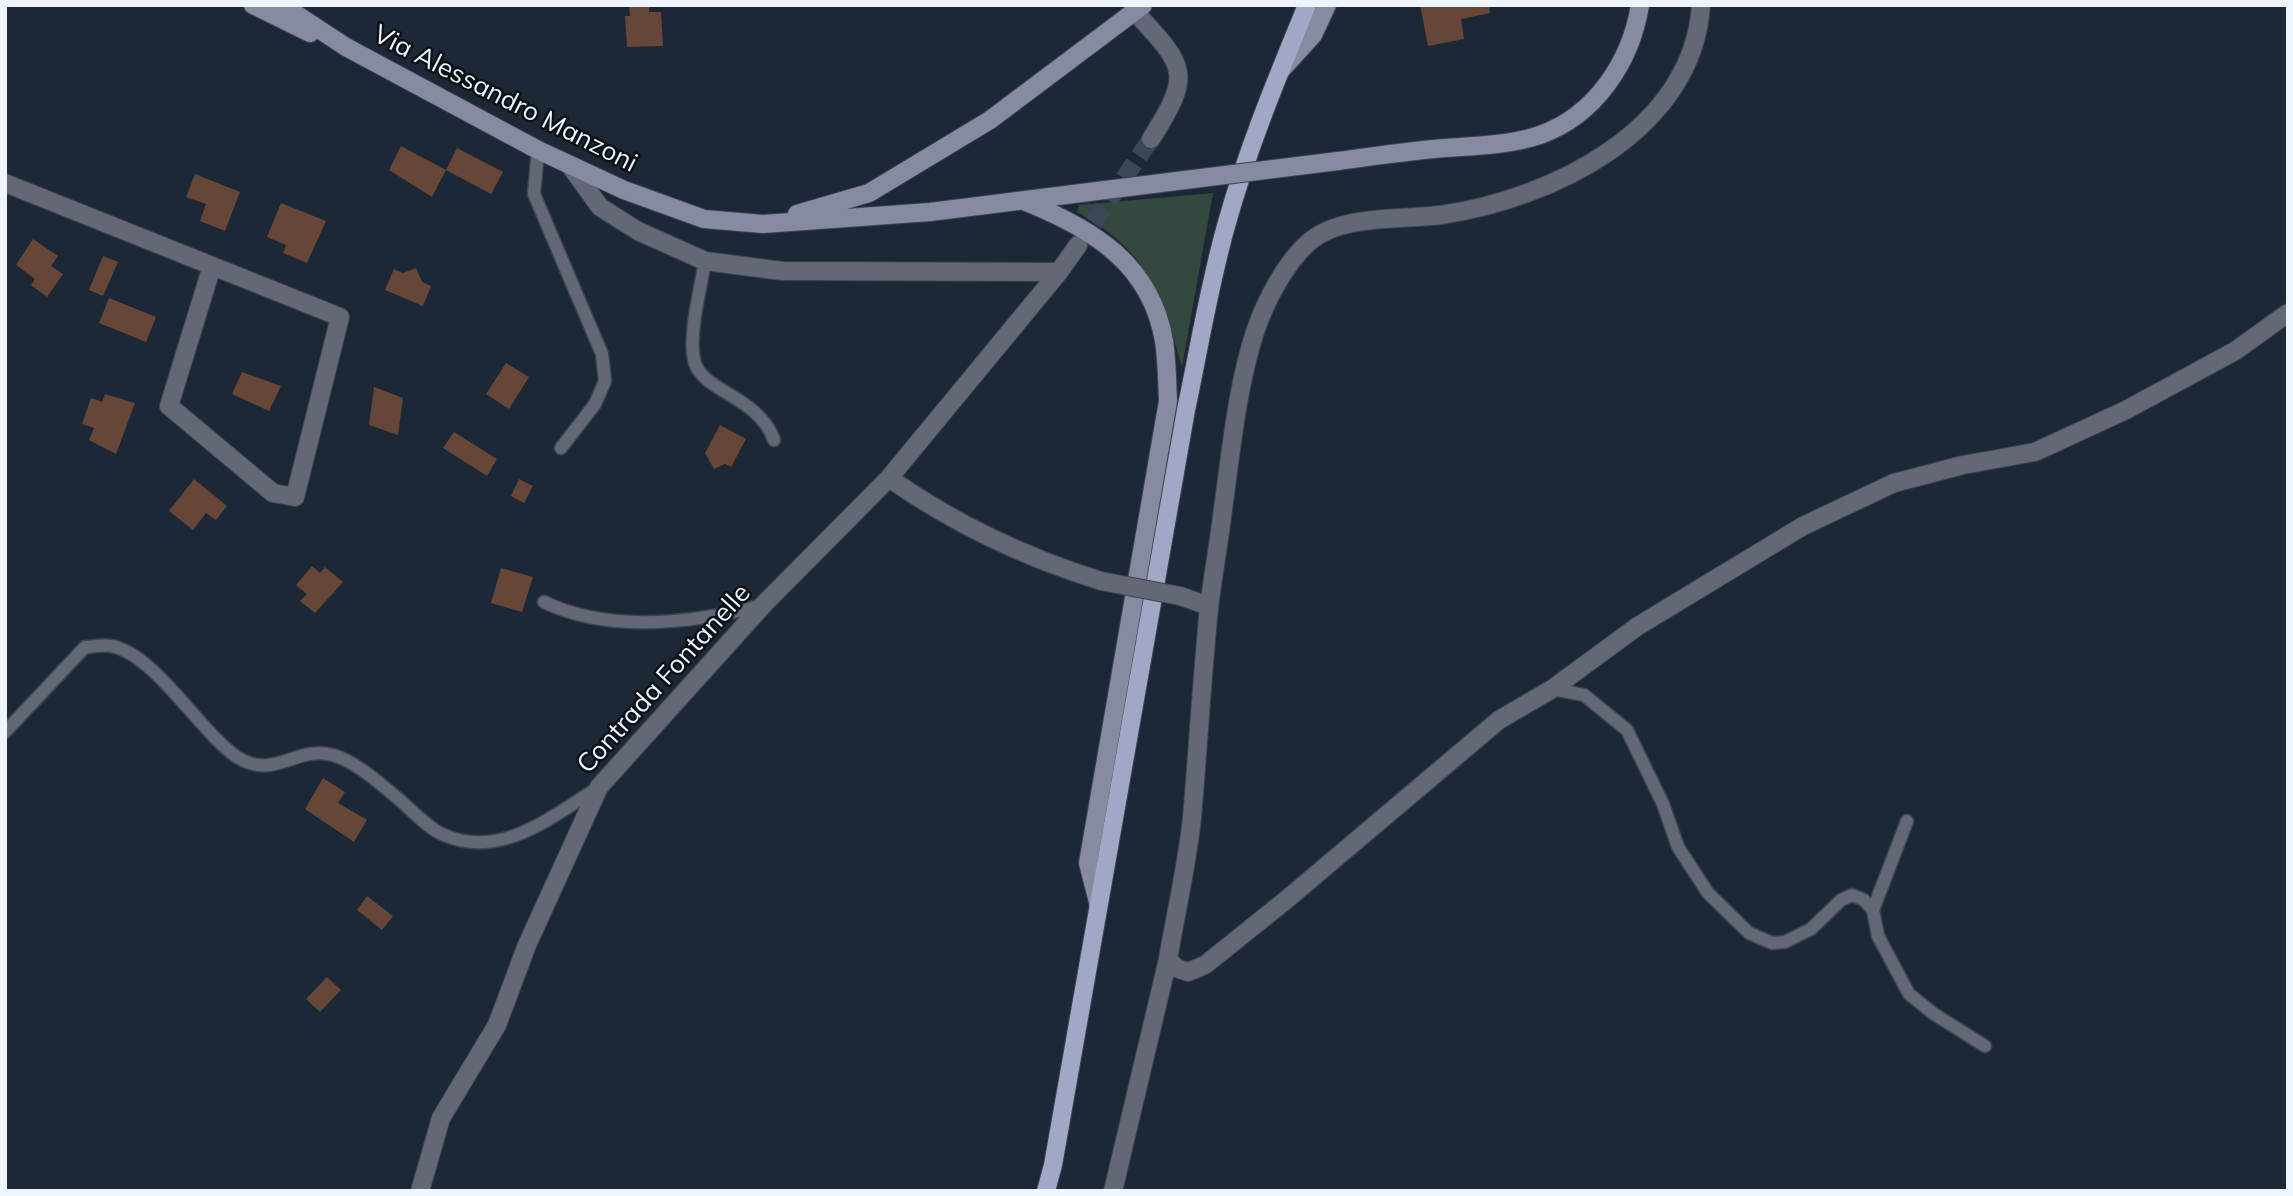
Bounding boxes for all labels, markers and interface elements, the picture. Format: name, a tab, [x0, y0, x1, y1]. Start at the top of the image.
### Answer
street label: Via Alessandro Manzoni	[368, 19, 642, 179]
street label: Contrada Fontanelle	[571, 578, 757, 780]

